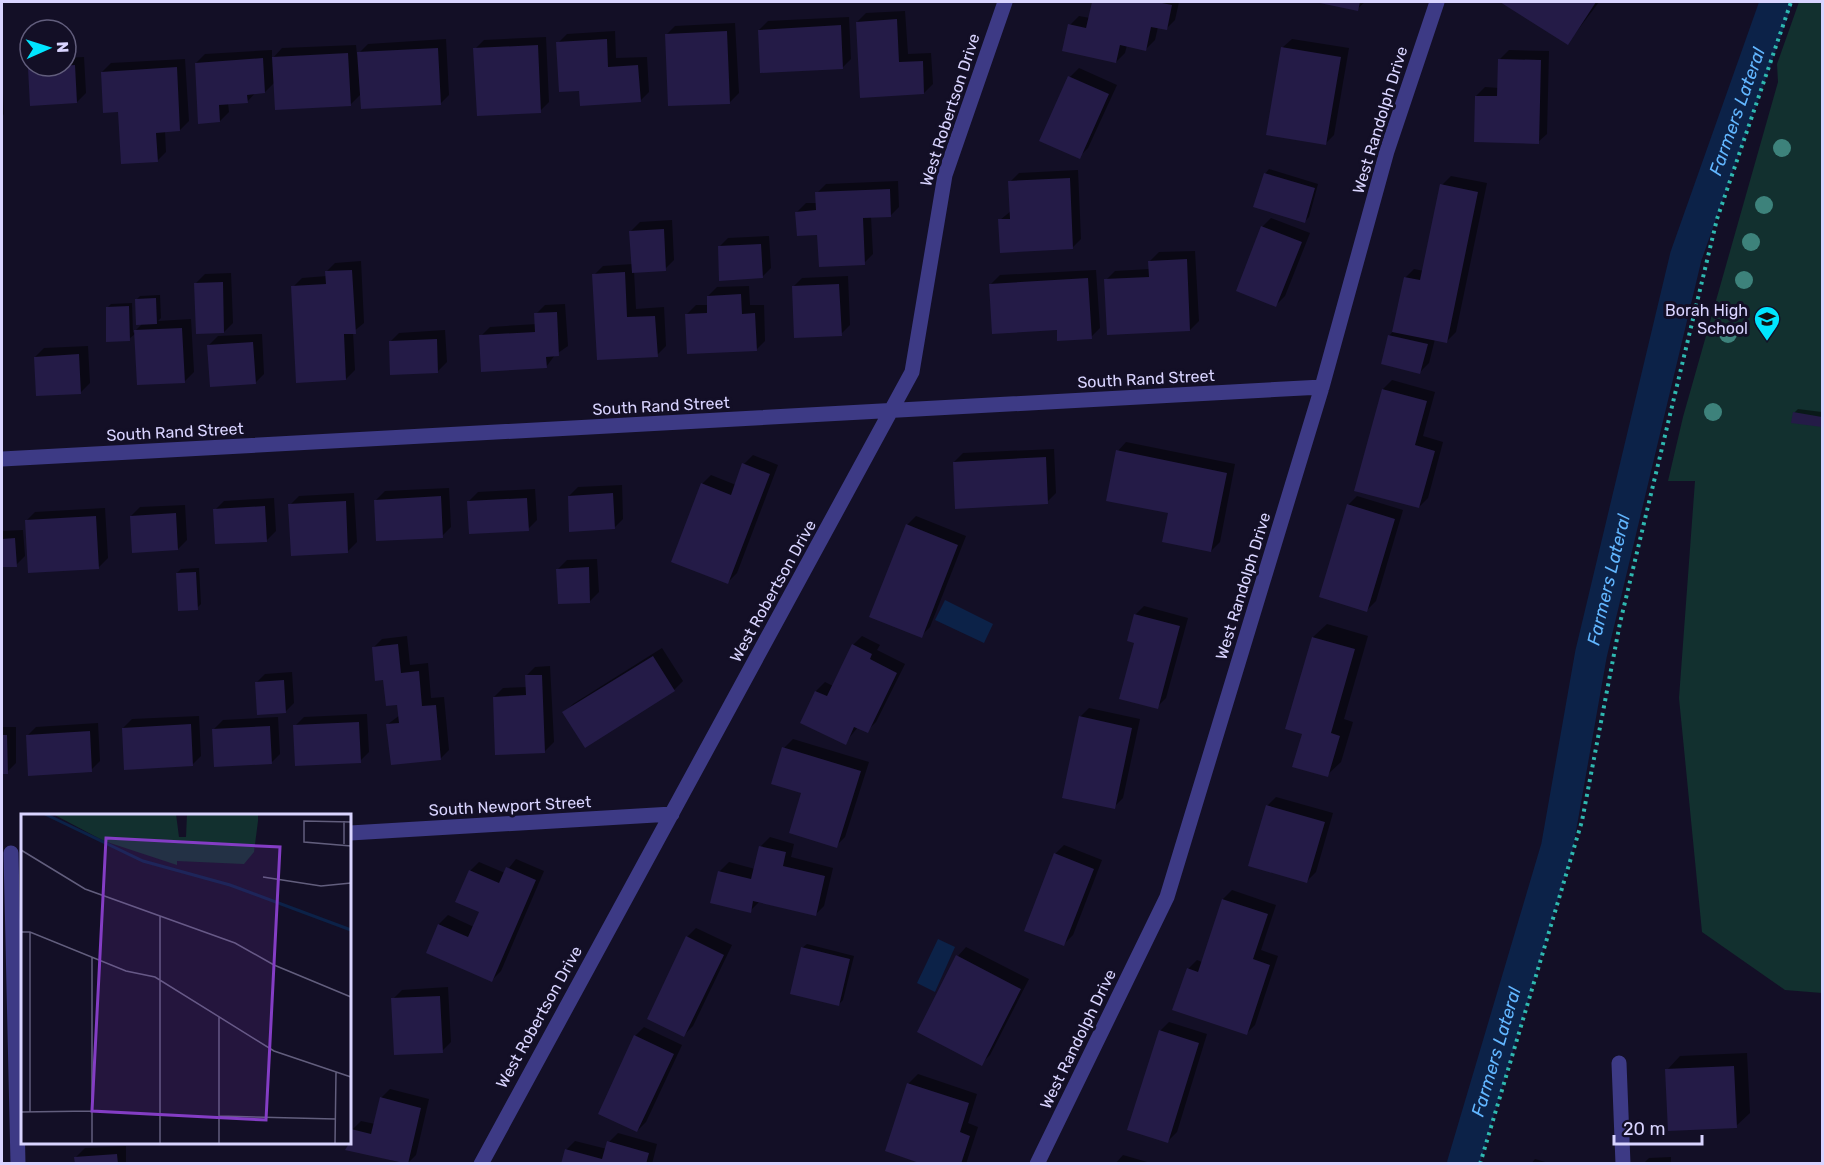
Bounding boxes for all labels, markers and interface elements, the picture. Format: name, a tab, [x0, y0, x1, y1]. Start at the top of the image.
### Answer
north arrow	[18, 18, 78, 78]
street label: West Robertson Drive	[916, 31, 984, 189]
text: N	[53, 41, 72, 53]
street label: West Randolph Drive	[1349, 44, 1411, 196]
water label: Farmers Lateral	[1704, 44, 1770, 178]
place label: Borah High School	[1665, 301, 1748, 338]
school or university icon: Borah High School	[1752, 304, 1782, 342]
street label: South Rand Street	[1077, 366, 1215, 392]
street label: South Rand Street	[592, 393, 730, 419]
street label: South Rand Street	[106, 419, 244, 445]
street label: West Randolph Drive	[1212, 510, 1274, 662]
water label: Farmers Lateral	[1582, 511, 1635, 647]
street label: West Robertson Drive	[726, 517, 820, 665]
street label: South Newport Street	[428, 792, 592, 820]
inset map	[21, 814, 351, 1144]
street label: West Robertson Drive	[492, 943, 586, 1091]
street label: West Randolph Drive	[1036, 966, 1120, 1112]
water label: Farmers Lateral	[1467, 984, 1526, 1119]
scale bar	[1614, 1108, 1702, 1146]
text: 20 m	[1623, 1118, 1665, 1140]

